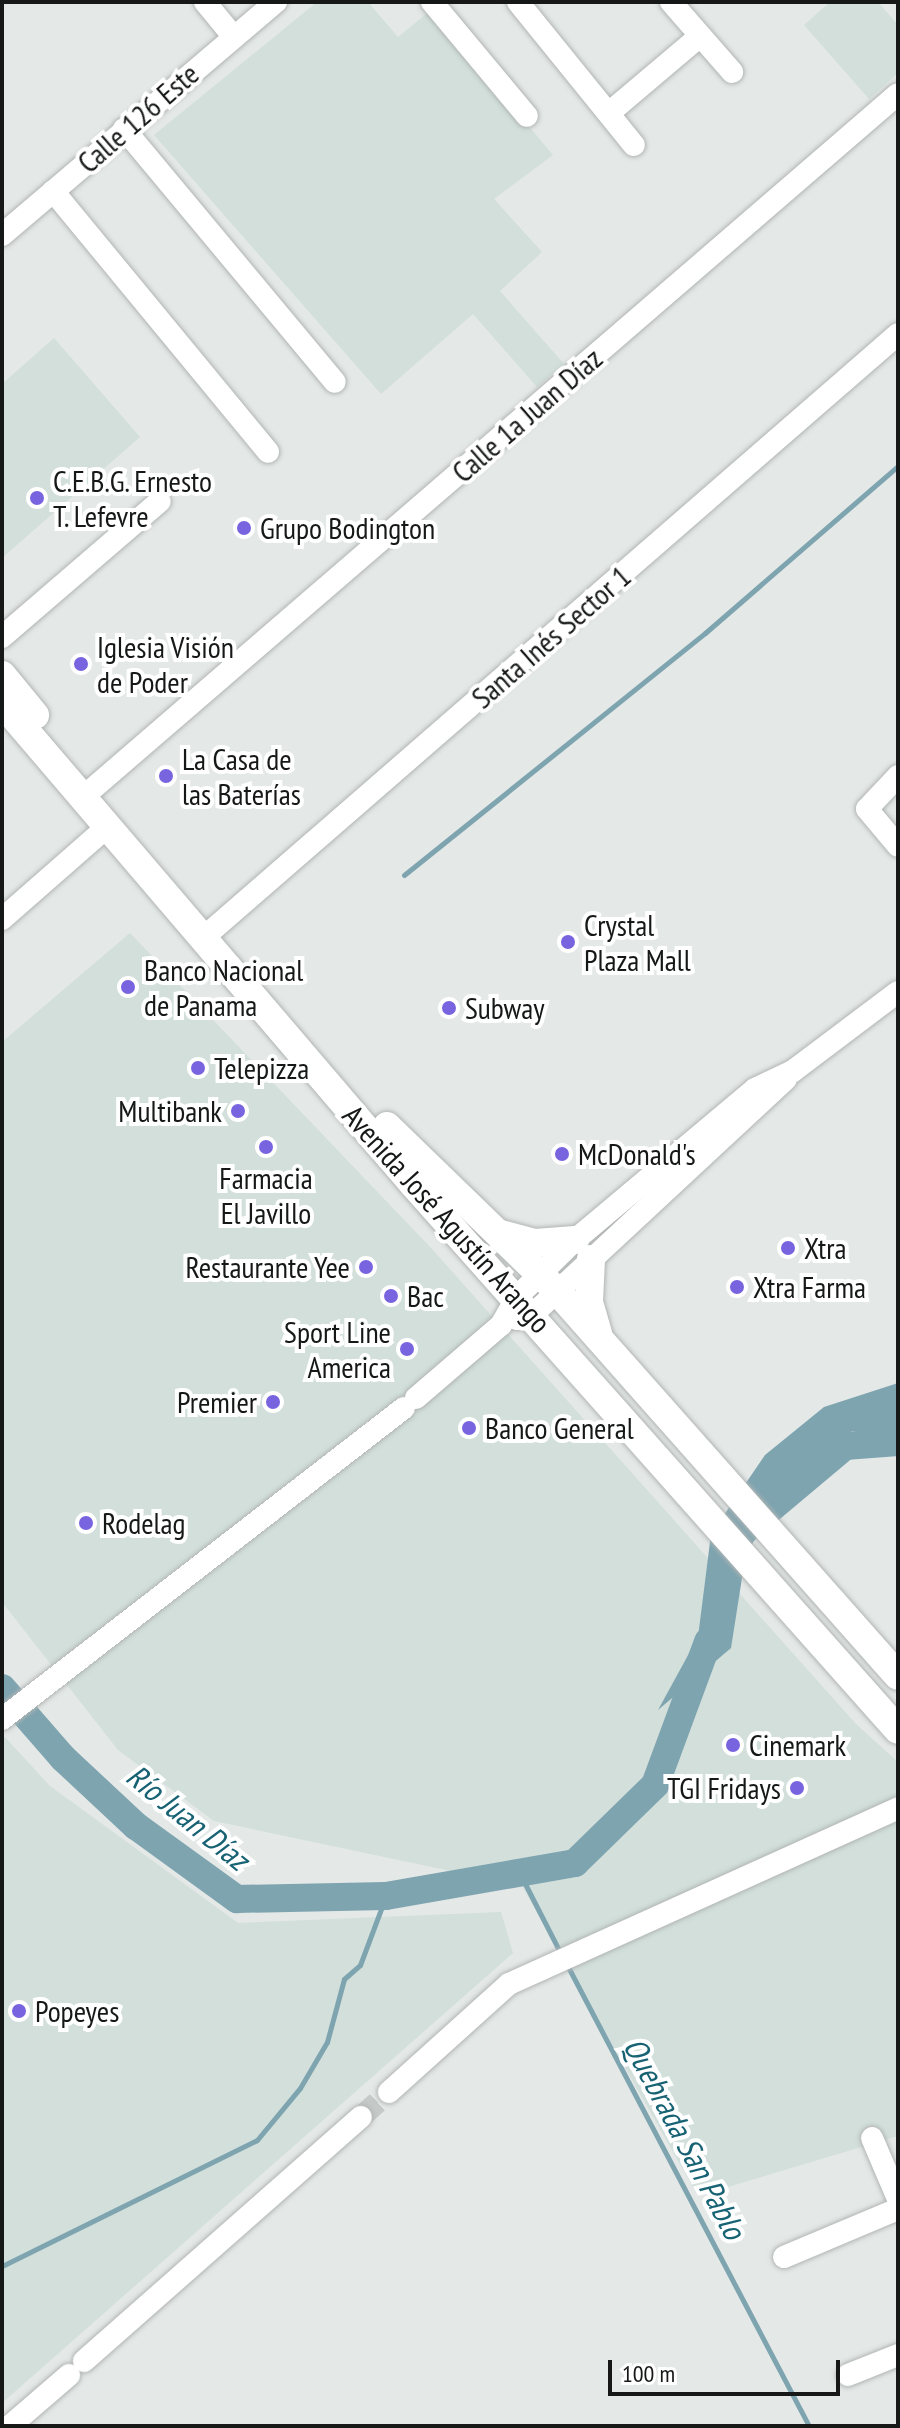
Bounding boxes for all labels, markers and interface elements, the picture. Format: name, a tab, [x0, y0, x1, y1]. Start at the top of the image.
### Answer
street label: Calle 126 Este	[70, 56, 206, 180]
street label: Calle 1a Juan Díaz	[445, 340, 609, 490]
place label: C.E.B.G. Ernesto T. Lefevre	[53, 463, 214, 534]
marker: C.E.B.G. Ernesto T. Lefevre	[28, 489, 46, 507]
place label: Grupo Bodington	[260, 510, 435, 546]
marker: Grupo Bodington	[235, 519, 253, 537]
street label: Santa Inés Sector 1	[464, 558, 638, 716]
place label: Iglesia Visión de Poder	[97, 629, 235, 700]
marker: Iglesia Visión de Poder	[72, 655, 90, 673]
place label: La Casa de las Baterías	[182, 741, 301, 812]
marker: La Casa de las Baterías	[157, 767, 175, 785]
place label: Crystal Plaza Mall	[584, 907, 691, 978]
marker: Crystal Plaza Mall	[559, 933, 577, 951]
place label: Banco Nacional de Panama	[144, 952, 303, 1022]
marker: Banco Nacional de Panama	[119, 978, 137, 996]
place label: Subway	[465, 990, 545, 1026]
marker: Subway	[440, 999, 458, 1017]
place label: Telepizza	[214, 1050, 309, 1086]
marker: Telepizza	[189, 1059, 207, 1077]
place label: Multibank	[118, 1093, 222, 1129]
street label: Avenida José Agustín Arango	[335, 1097, 559, 1341]
marker: Multibank	[229, 1102, 247, 1120]
place label: McDonald's	[578, 1136, 696, 1172]
marker: Farmacia El Javillo	[257, 1138, 275, 1156]
marker: McDonald's	[553, 1145, 571, 1163]
place label: Farmacia El Javillo	[219, 1160, 313, 1230]
place label: Xtra	[804, 1230, 847, 1266]
marker: Xtra	[779, 1239, 797, 1257]
place label: Restaurante Yee	[185, 1249, 350, 1285]
marker: Restaurante Yee	[357, 1258, 375, 1276]
place label: Xtra Farma	[753, 1269, 866, 1305]
place label: Bac	[407, 1278, 444, 1314]
marker: Xtra Farma	[728, 1278, 746, 1296]
marker: Bac	[382, 1287, 400, 1305]
place label: Sport Line America	[284, 1314, 391, 1384]
marker: Sport Line America	[398, 1340, 416, 1358]
place label: Premier	[177, 1384, 257, 1420]
marker: Premier	[264, 1393, 282, 1411]
place label: Banco General	[485, 1410, 634, 1446]
marker: Banco General	[460, 1419, 478, 1437]
place label: Rodelag	[102, 1505, 186, 1541]
marker: Rodelag	[77, 1514, 95, 1532]
place label: Cinemark	[749, 1727, 846, 1763]
marker: Cinemark	[724, 1736, 742, 1754]
water label: Río Juan Díaz	[119, 1756, 257, 1878]
place label: TGI Fridays	[667, 1770, 781, 1806]
marker: TGI Fridays	[788, 1779, 806, 1797]
place label: Popeyes	[35, 1993, 119, 2029]
marker: Popeyes	[10, 2002, 28, 2020]
water label: Quebrada San Pablo	[616, 2031, 754, 2245]
scale bar	[612, 2344, 844, 2394]
text: 100 m	[622, 2358, 675, 2389]

